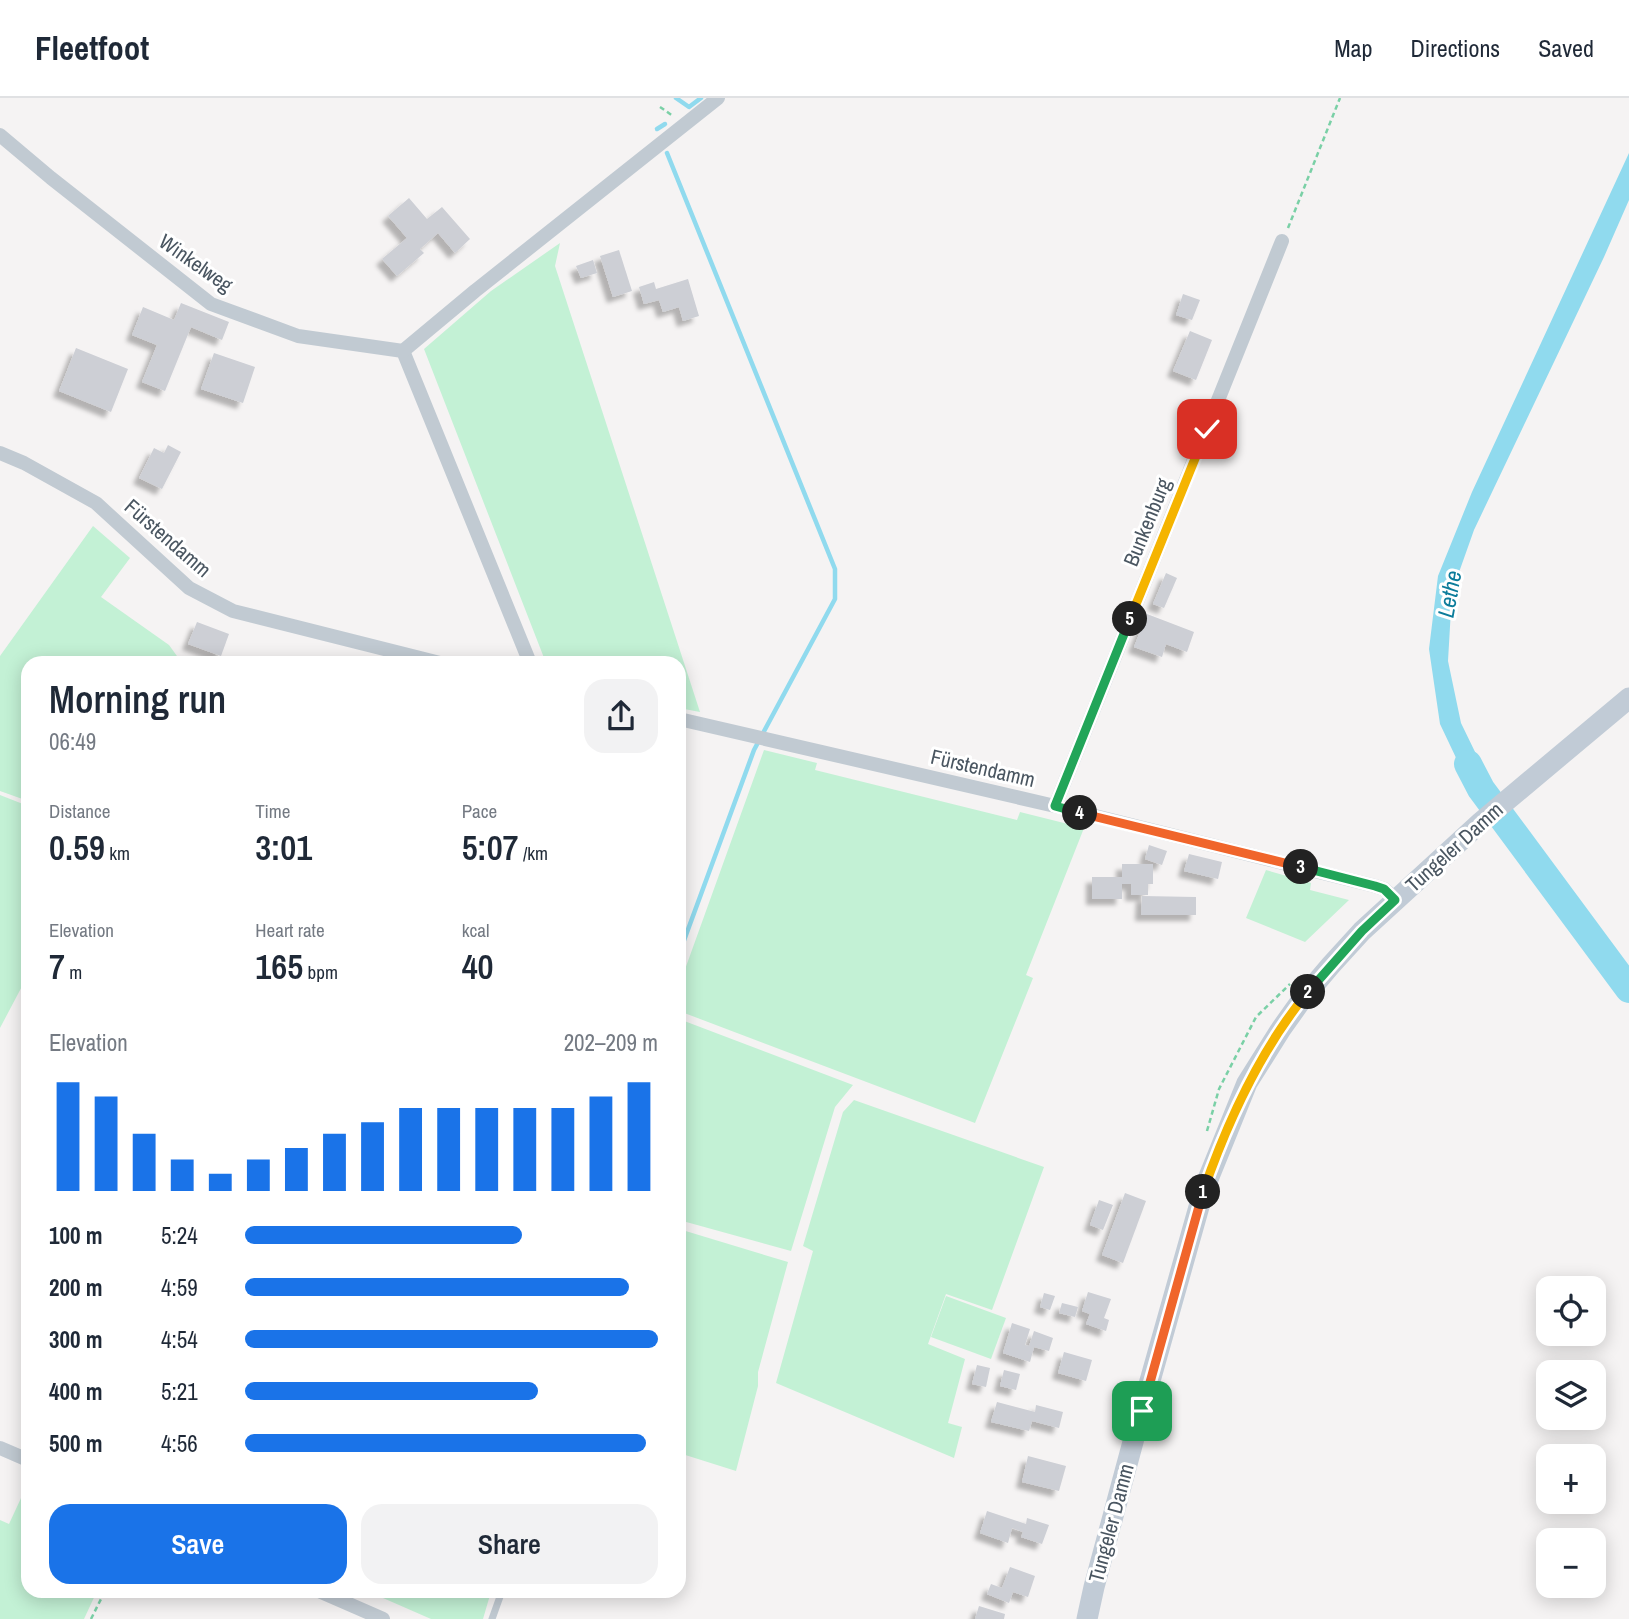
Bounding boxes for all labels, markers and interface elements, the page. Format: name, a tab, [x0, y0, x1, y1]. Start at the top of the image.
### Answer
text: Fleetfoot	[35, 26, 149, 70]
text: Map	[1334, 32, 1372, 64]
text: Directions	[1410, 32, 1500, 64]
text: Saved	[1538, 32, 1594, 64]
street label: Winkelweg	[153, 227, 239, 299]
pin	[1177, 399, 1237, 459]
icon: check	[1188, 410, 1226, 448]
street label: Bunkenburg	[1116, 473, 1178, 570]
street label: Fürstendamm	[118, 492, 218, 584]
water label: Lethe	[1430, 568, 1468, 620]
pin: 5	[1112, 602, 1148, 636]
text: 5	[1125, 605, 1134, 631]
text: Morning run	[49, 674, 226, 725]
button: share	[584, 679, 658, 753]
text: 06:49	[49, 726, 96, 757]
street label: Fürstendamm	[928, 742, 1038, 794]
street label: Tungeler Damm	[1399, 795, 1509, 899]
pin: 4	[1062, 796, 1098, 830]
text: Distance	[49, 798, 110, 824]
text: Time	[255, 798, 290, 824]
text: Pace	[462, 798, 497, 824]
text: 4	[1075, 799, 1084, 825]
text: 0.59	[49, 824, 105, 871]
text: 3:01	[255, 824, 312, 871]
text: 5:07	[462, 824, 519, 871]
text: km	[105, 840, 130, 866]
text: /km	[519, 840, 548, 866]
pin: 3	[1284, 850, 1318, 884]
text: 3	[1296, 853, 1305, 879]
text: Elevation	[49, 917, 114, 943]
text: Heart rate	[255, 917, 325, 943]
text: kcal	[462, 917, 489, 943]
text: 7	[49, 943, 65, 990]
text: 165	[255, 943, 303, 990]
text: 40	[462, 943, 494, 990]
text: m	[65, 959, 82, 985]
text: bpm	[303, 959, 338, 985]
pin: 2	[1290, 974, 1326, 1010]
text: 2	[1303, 978, 1312, 1004]
text: Elevation	[49, 1027, 128, 1058]
text: 202–209 m	[564, 1027, 658, 1058]
pin: 1	[1186, 1174, 1220, 1210]
text: 1	[1198, 1178, 1207, 1204]
text: 100 m	[49, 1220, 102, 1251]
text: 5:24	[161, 1220, 198, 1251]
text: 200 m	[49, 1272, 102, 1303]
text: 4:59	[161, 1272, 198, 1303]
map controls	[1536, 1276, 1606, 1598]
button: locate	[1536, 1276, 1606, 1346]
text: 300 m	[49, 1324, 102, 1355]
text: 4:54	[161, 1324, 198, 1355]
button: layers	[1536, 1360, 1606, 1430]
text: 400 m	[49, 1376, 102, 1407]
text: 5:21	[161, 1376, 198, 1407]
pin	[1112, 1381, 1172, 1441]
icon: arrive	[1123, 1392, 1161, 1430]
text: 500 m	[49, 1428, 102, 1459]
text: 4:56	[161, 1428, 198, 1459]
button: +	[1536, 1444, 1606, 1514]
street label: Tungeler Damm	[1081, 1460, 1141, 1586]
button: Save	[49, 1504, 347, 1584]
button: Share	[361, 1504, 658, 1584]
button: −	[1536, 1528, 1606, 1598]

